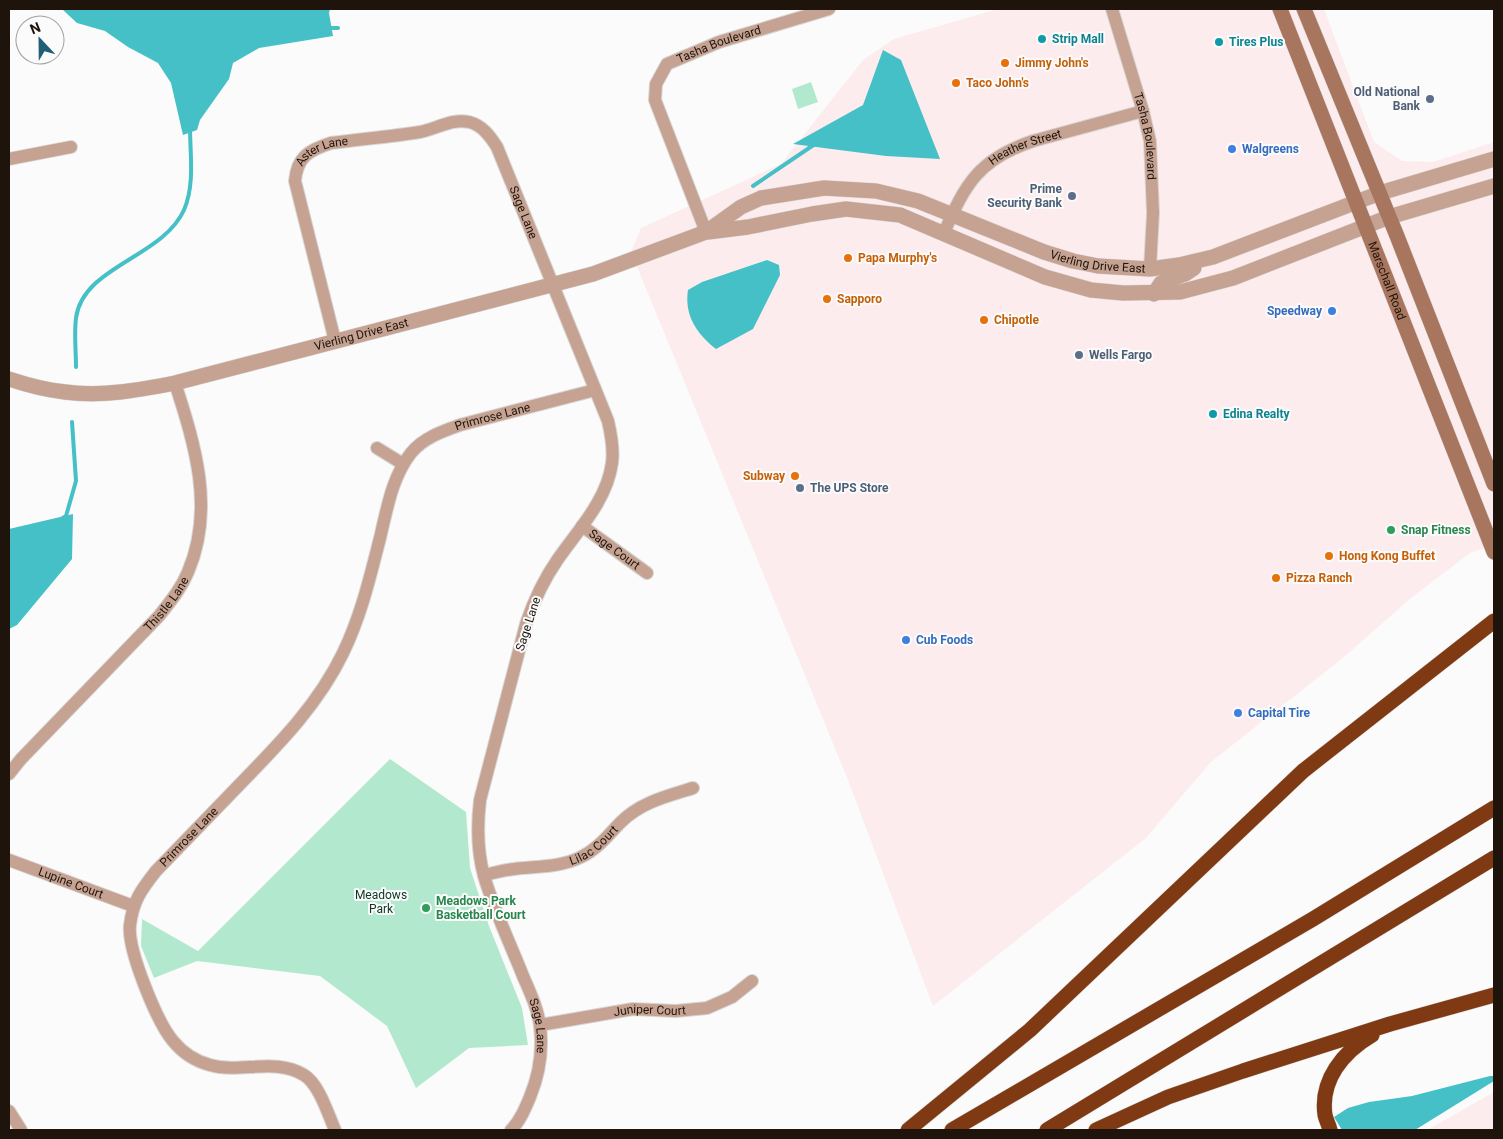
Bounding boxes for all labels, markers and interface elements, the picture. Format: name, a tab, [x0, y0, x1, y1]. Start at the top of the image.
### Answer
north arrow	[15, 15, 65, 65]
text: N	[28, 19, 43, 37]
street label: Tasha Boulevard	[675, 23, 763, 66]
place label: Strip Mall	[1052, 32, 1104, 46]
marker: Strip Mall	[1036, 33, 1048, 45]
place label: Tires Plus	[1229, 35, 1283, 49]
marker: Tires Plus	[1213, 36, 1225, 48]
place label: Jimmy John's	[1015, 56, 1089, 70]
marker: Jimmy John's	[999, 57, 1011, 69]
place label: Taco John's	[966, 76, 1029, 90]
marker: Taco John's	[950, 77, 962, 89]
place label: Old National Bank	[1354, 85, 1421, 113]
street label: Tasha Boulevard	[1131, 91, 1159, 180]
marker: Old National Bank	[1424, 93, 1436, 105]
street label: Heather Street	[986, 127, 1063, 168]
street label: Aster Lane	[293, 134, 349, 169]
place label: Walgreens	[1242, 142, 1299, 156]
marker: Walgreens	[1226, 143, 1238, 155]
place label: Prime Security Bank	[987, 182, 1063, 210]
street label: Sage Lane	[507, 184, 540, 241]
marker: Prime Security Bank	[1066, 190, 1078, 202]
street label: Marschall Road	[1365, 239, 1409, 322]
street label: Vierling Drive East	[1048, 247, 1146, 276]
place label: Papa Murphy's	[858, 251, 937, 265]
marker: Papa Murphy's	[842, 252, 854, 264]
place label: Sapporo	[837, 292, 882, 306]
marker: Sapporo	[821, 293, 833, 305]
place label: Speedway	[1267, 304, 1323, 318]
marker: Speedway	[1326, 305, 1338, 317]
place label: Chipotle	[994, 313, 1040, 327]
marker: Chipotle	[978, 314, 990, 326]
street label: Vierling Drive East	[313, 315, 410, 353]
place label: Wells Fargo	[1089, 348, 1152, 362]
marker: Wells Fargo	[1073, 349, 1085, 361]
street label: Primrose Lane	[453, 400, 532, 433]
place label: Edina Realty	[1223, 407, 1291, 421]
marker: Edina Realty	[1207, 408, 1219, 420]
place label: Subway	[743, 469, 786, 483]
marker: Subway	[789, 470, 801, 482]
place label: The UPS Store	[810, 481, 889, 495]
marker: The UPS Store	[794, 482, 806, 494]
place label: Snap Fitness	[1401, 523, 1471, 537]
marker: Snap Fitness	[1385, 524, 1397, 536]
street label: Sage Court	[586, 526, 643, 573]
place label: Hong Kong Buffet	[1339, 549, 1435, 563]
marker: Hong Kong Buffet	[1323, 550, 1335, 562]
place label: Pizza Ranch	[1286, 571, 1353, 585]
marker: Pizza Ranch	[1270, 572, 1282, 584]
street label: Thistle Lane	[141, 575, 192, 634]
street label: Sage Lane	[513, 595, 543, 653]
place label: Cub Foods	[916, 633, 973, 647]
marker: Cub Foods	[900, 634, 912, 646]
place label: Capital Tire	[1248, 706, 1310, 720]
marker: Capital Tire	[1232, 707, 1244, 719]
street label: Primrose Lane	[157, 804, 221, 870]
street label: Lilac Court	[568, 823, 621, 868]
street label: Lupine Court	[37, 865, 105, 901]
park label: Meadows Park	[355, 888, 407, 916]
place label: Meadows Park Basketball Court	[436, 894, 526, 922]
marker: Meadows Park Basketball Court	[420, 902, 432, 914]
street label: Sage Lane	[526, 996, 548, 1054]
street label: Juniper Court	[612, 1002, 687, 1019]

